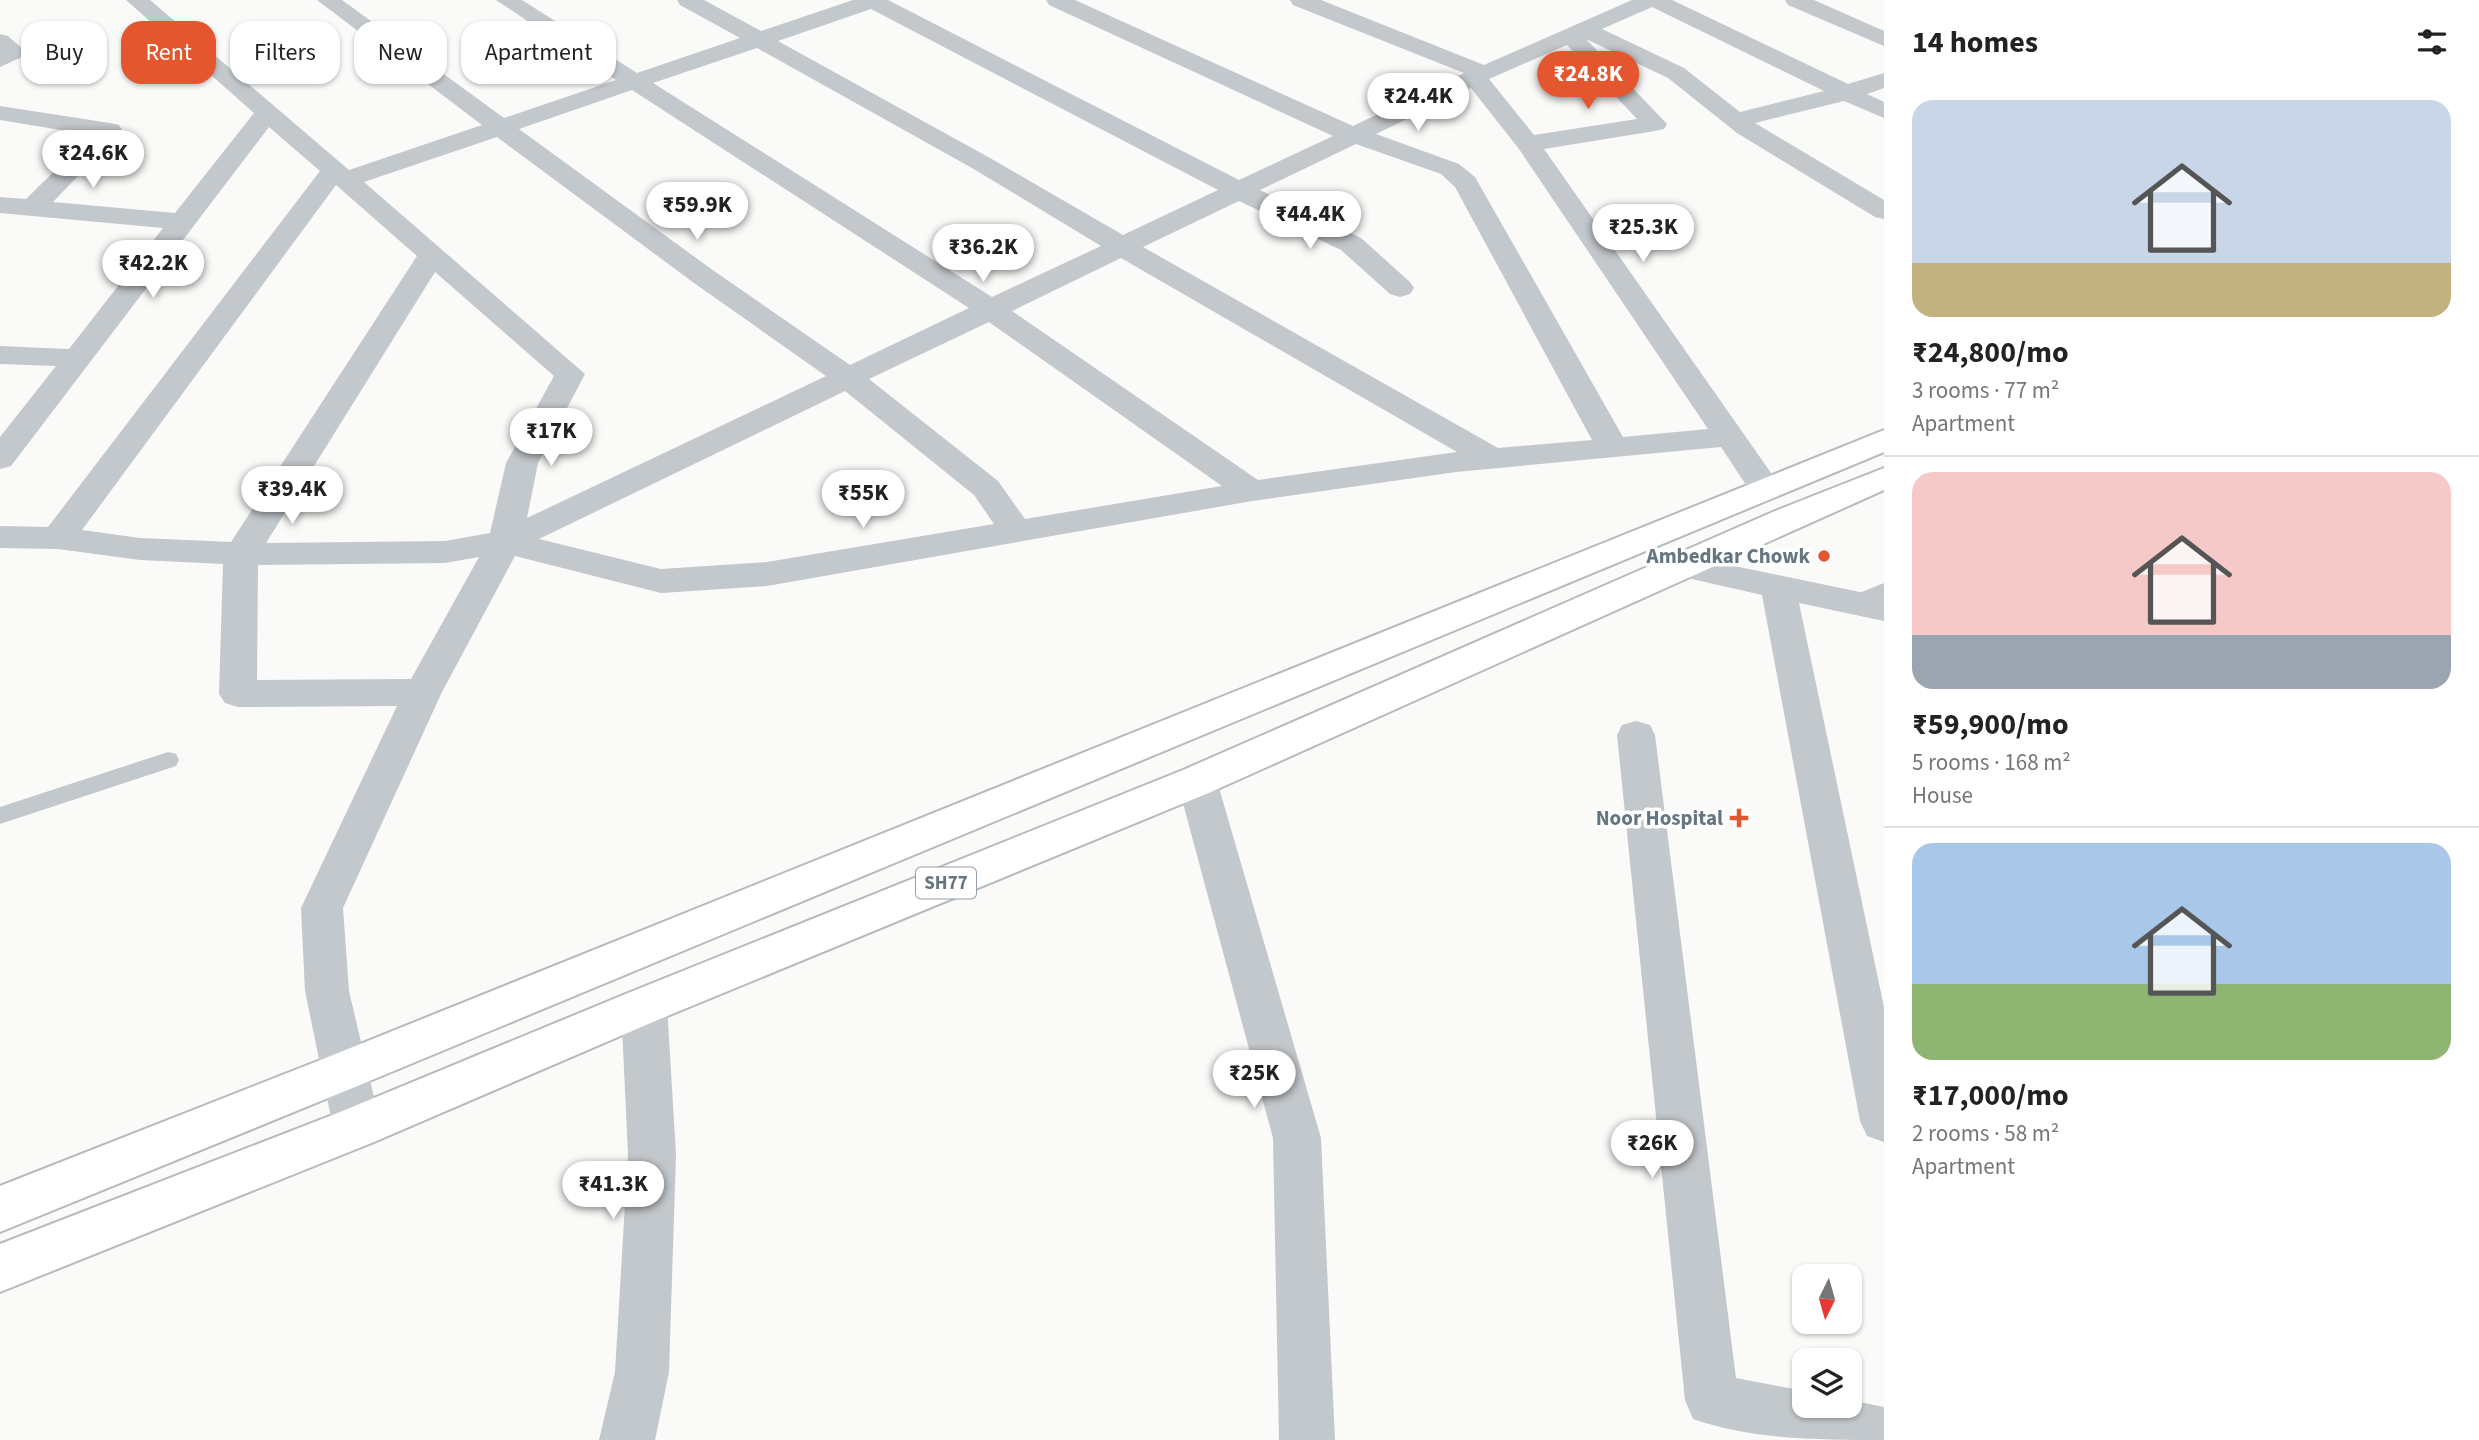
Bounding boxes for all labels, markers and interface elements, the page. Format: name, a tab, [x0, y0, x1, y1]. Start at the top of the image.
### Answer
chip: Buy	[21, 21, 107, 84]
chip: Rent	[121, 21, 216, 84]
chip: Filters	[230, 21, 340, 84]
chip: New	[354, 21, 447, 84]
chip: Apartment	[461, 21, 616, 84]
text: 14 homes	[1912, 21, 2038, 64]
icon: filters	[2413, 23, 2451, 61]
pin: ₹24.8K	[1531, 52, 1645, 111]
text: ₹24.8K	[1553, 57, 1623, 90]
pin: ₹24.4K	[1361, 74, 1475, 133]
text: ₹24.4K	[1383, 79, 1453, 112]
pin: ₹24.6K	[36, 130, 150, 190]
text: ₹24.6K	[58, 136, 128, 169]
icon: home	[2119, 145, 2245, 271]
pin: ₹59.9K	[640, 182, 754, 242]
text: ₹59.9K	[662, 188, 732, 221]
pin: ₹44.4K	[1253, 191, 1367, 251]
text: ₹44.4K	[1275, 197, 1345, 230]
pin: ₹25.3K	[1586, 204, 1700, 264]
text: ₹25.3K	[1608, 210, 1678, 243]
pin: ₹36.2K	[926, 224, 1040, 284]
text: ₹36.2K	[948, 230, 1018, 263]
pin: ₹42.2K	[96, 240, 210, 300]
text: ₹42.2K	[118, 246, 188, 279]
text: ₹24,800/mo	[1912, 331, 2069, 374]
text: 3 rooms · 77 m²	[1912, 374, 2059, 407]
text: Apartment	[1912, 407, 2015, 440]
pin: ₹17K	[510, 408, 592, 468]
text: ₹17K	[526, 414, 576, 447]
pin: ₹39.4K	[235, 466, 349, 526]
pin: ₹55K	[822, 470, 904, 530]
text: ₹39.4K	[257, 472, 327, 505]
text: ₹55K	[838, 476, 888, 509]
icon: home	[2119, 517, 2245, 643]
place label: Ambedkar Chowk	[1646, 541, 1810, 571]
marker: Ambedkar Chowk	[1816, 548, 1832, 564]
text: ₹59,900/mo	[1912, 703, 2069, 746]
text: 5 rooms · 168 m²	[1912, 746, 2071, 779]
text: House	[1912, 779, 1973, 812]
place label: Noor Hospital	[1596, 803, 1723, 833]
marker: Noor Hospital	[1729, 808, 1749, 828]
road number: SH77	[916, 868, 976, 898]
icon: home	[2119, 888, 2245, 1014]
pin: ₹25K	[1213, 1050, 1295, 1110]
text: ₹25K	[1229, 1056, 1279, 1089]
text: ₹17,000/mo	[1912, 1074, 2069, 1117]
text: 2 rooms · 58 m²	[1912, 1117, 2059, 1150]
pin: ₹26K	[1611, 1120, 1693, 1180]
text: ₹26K	[1627, 1126, 1677, 1159]
text: Apartment	[1912, 1150, 2015, 1183]
pin: ₹41.3K	[556, 1162, 670, 1221]
text: ₹41.3K	[578, 1167, 648, 1200]
north arrow	[1792, 1264, 1862, 1334]
map controls	[1792, 1264, 1862, 1418]
button: layers	[1792, 1348, 1862, 1418]

